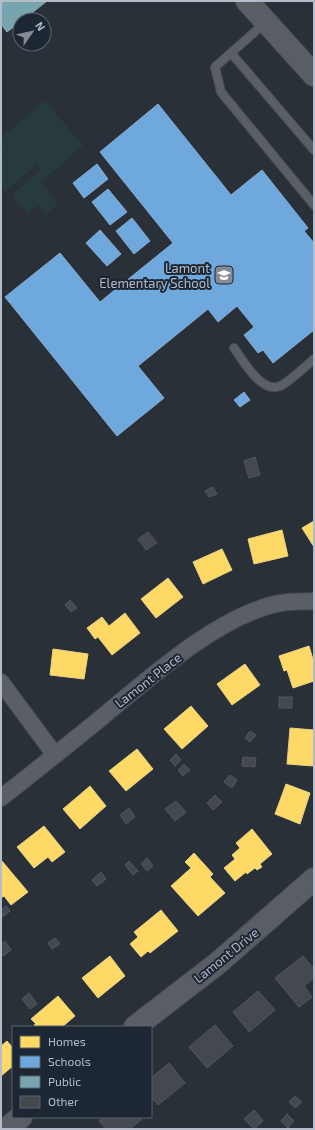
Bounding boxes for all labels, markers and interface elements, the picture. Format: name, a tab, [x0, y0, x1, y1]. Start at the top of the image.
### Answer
north arrow	[12, 12, 52, 52]
text: N	[33, 19, 48, 33]
place label: Lamont Elementary School	[99, 260, 210, 291]
school or university icon: Lamont Elementary School	[213, 264, 235, 286]
street label: Lamont Place	[112, 649, 184, 711]
street label: Lamont Drive	[190, 924, 262, 986]
legend	[12, 1026, 152, 1118]
text: Homes	[48, 1034, 86, 1048]
text: Schools	[48, 1054, 91, 1068]
text: Public	[48, 1074, 81, 1088]
text: Other	[48, 1094, 79, 1108]

